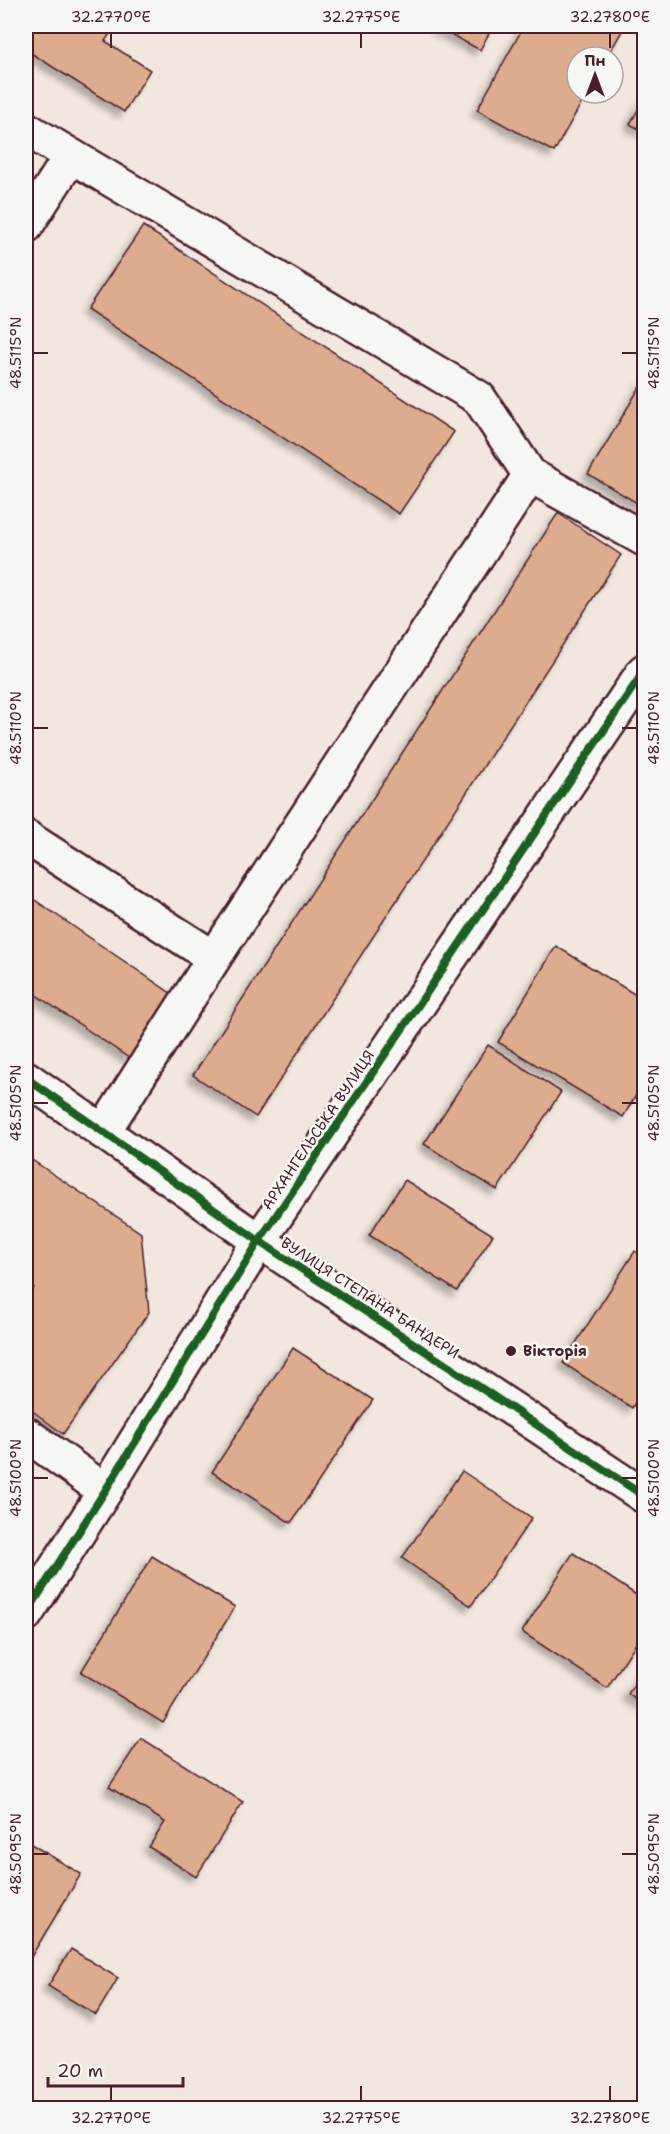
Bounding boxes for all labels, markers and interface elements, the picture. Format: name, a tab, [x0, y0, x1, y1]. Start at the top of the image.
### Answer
text: 32.2770°E	[71, 7, 151, 27]
text: 32.2775°E	[322, 7, 400, 27]
text: 32.2780°E	[570, 7, 650, 27]
north arrow	[565, 45, 625, 105]
text: Пн	[584, 50, 606, 71]
text: 48.5115°N	[6, 317, 26, 389]
text: 48.5115°N	[644, 317, 664, 389]
text: 48.5110°N	[6, 691, 26, 765]
text: 48.5110°N	[644, 691, 664, 765]
street label: АРХАНГЕЛЬСЬКА ВУЛИЦЯ	[257, 1046, 379, 1214]
text: 48.5105°N	[6, 1064, 26, 1142]
text: 48.5105°N	[644, 1064, 664, 1142]
street label: ВУЛИЦЯ СТЕПАНА БАНДЕРИ	[277, 1233, 463, 1363]
place label: Вікторія	[523, 1341, 587, 1361]
marker: Вікторія	[504, 1344, 518, 1358]
text: 48.5100°N	[6, 1439, 26, 1517]
text: 48.5100°N	[644, 1439, 664, 1517]
text: 48.5095°N	[6, 1813, 26, 1895]
text: 48.5095°N	[644, 1813, 664, 1895]
scale bar	[48, 2050, 183, 2088]
text: 20 m	[57, 2059, 103, 2083]
text: 32.2770°E	[71, 2108, 151, 2128]
text: 32.2775°E	[322, 2108, 400, 2128]
text: 32.2780°E	[570, 2108, 650, 2128]

